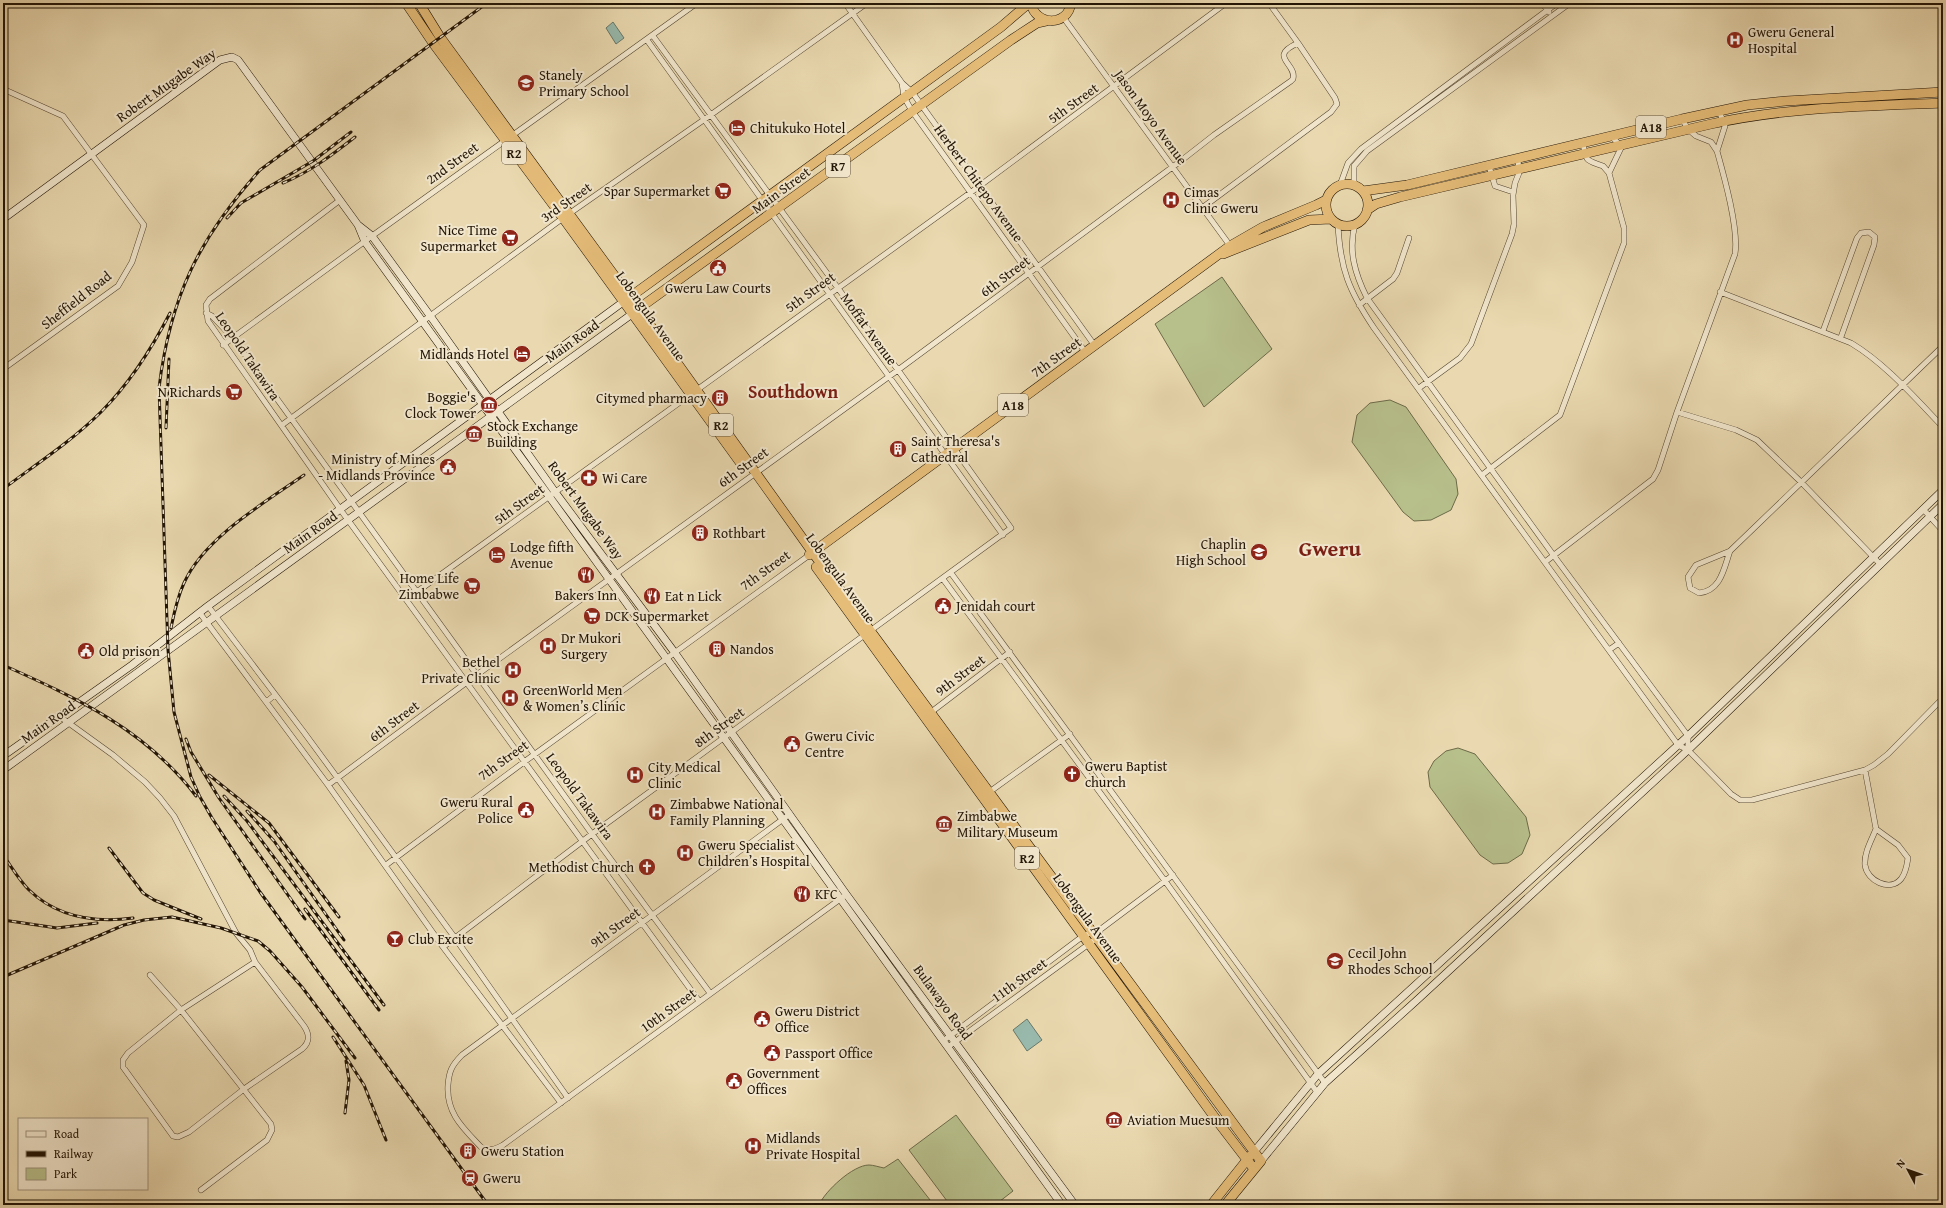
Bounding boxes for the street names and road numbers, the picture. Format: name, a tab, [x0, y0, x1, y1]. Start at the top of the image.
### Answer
street label: Robert Mugabe Way	[112, 43, 220, 127]
street label: Jason Moyo Avenue	[1108, 64, 1193, 169]
street label: 5th Street	[1044, 78, 1102, 128]
road number: A18	[1636, 116, 1666, 138]
street label: Herbert Chitepo Avenue	[929, 120, 1029, 246]
street label: 2nd Street	[422, 137, 482, 189]
road number: R2	[502, 142, 526, 164]
road number: R7	[826, 155, 850, 177]
street label: Main Street	[747, 162, 815, 218]
street label: 3rd Street	[536, 177, 596, 227]
street label: 6th Street	[976, 251, 1034, 301]
street label: Sheffield Road	[37, 266, 116, 334]
street label: Lobengula Avenue	[612, 267, 691, 365]
street label: 5th Street	[781, 267, 839, 317]
street label: Moffat Avenue	[836, 289, 902, 370]
street label: Leopold Takawira	[211, 308, 285, 405]
street label: Main Road	[541, 314, 603, 367]
street label: 7th Street	[1027, 332, 1085, 382]
road number: A18	[998, 394, 1028, 416]
road number: R2	[709, 414, 733, 436]
street label: 6th Street	[714, 442, 772, 492]
street label: Robert Mugabe Way	[543, 457, 629, 563]
street label: 5th Street	[490, 479, 548, 529]
street label: Main Road	[279, 506, 342, 558]
street label: Lobengula Avenue	[802, 529, 881, 627]
street label: 7th Street	[736, 545, 794, 595]
street label: 9th Street	[931, 650, 989, 700]
street label: Main Road	[17, 696, 80, 748]
street label: 6th Street	[365, 696, 423, 746]
street label: 8th Street	[690, 702, 748, 752]
street label: 7th Street	[474, 735, 532, 785]
street label: Leopold Takawira	[542, 748, 619, 844]
road number: R2	[1015, 847, 1039, 869]
street label: Lobengula Avenue	[1049, 869, 1128, 967]
street label: 9th Street	[586, 902, 644, 952]
street label: 11th Street	[987, 953, 1051, 1007]
street label: Bulawayo Road	[909, 960, 977, 1044]
street label: 10th Street	[636, 983, 700, 1037]

